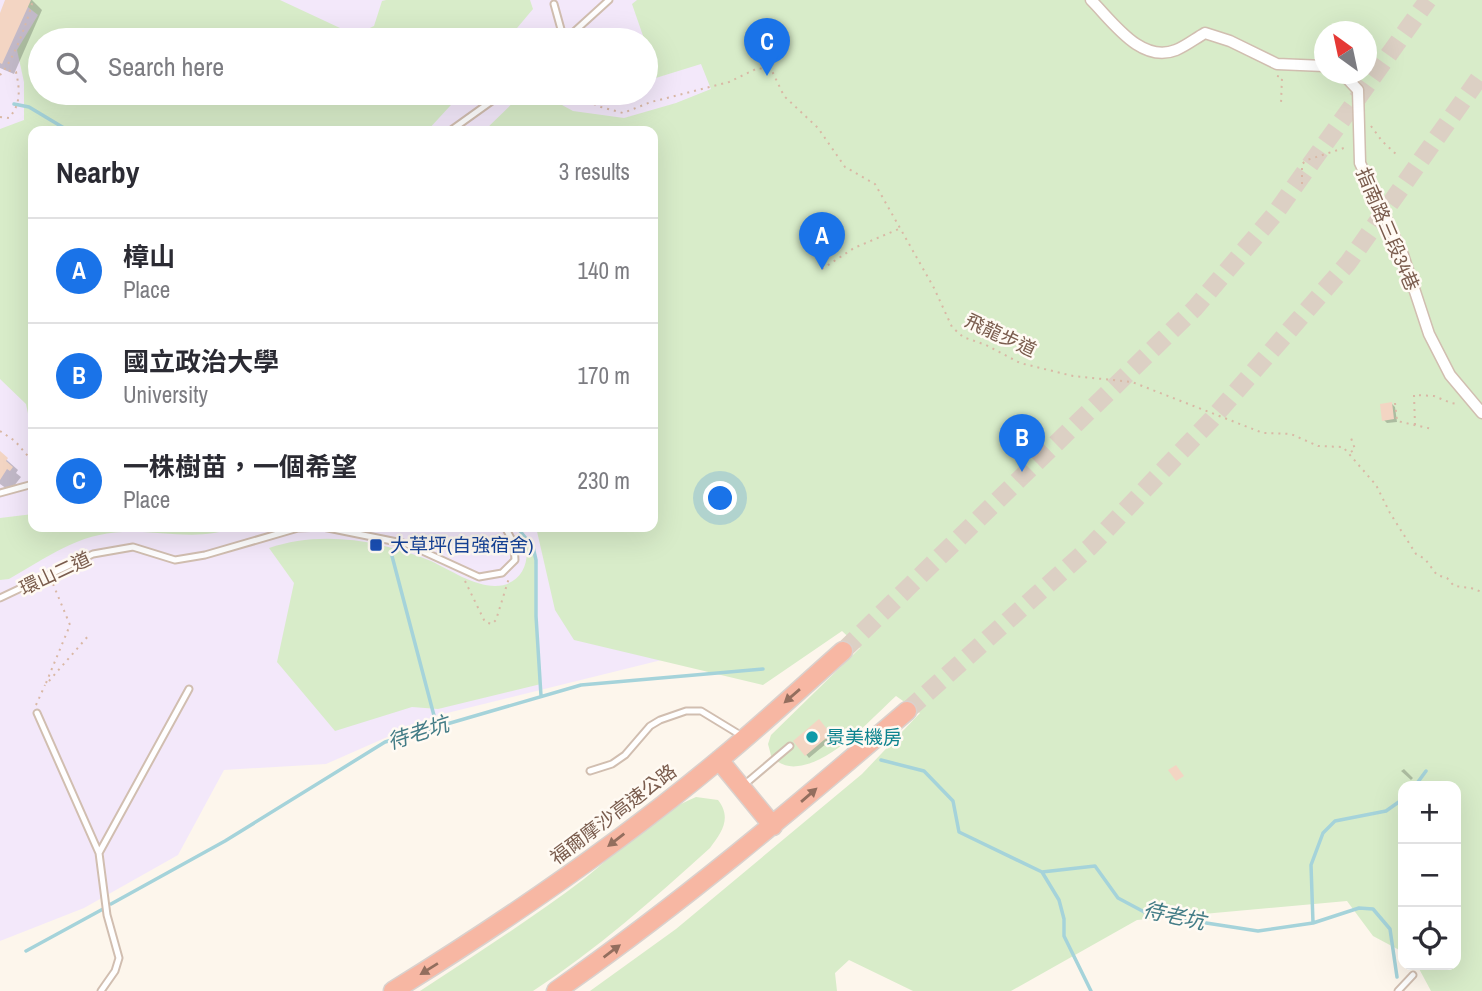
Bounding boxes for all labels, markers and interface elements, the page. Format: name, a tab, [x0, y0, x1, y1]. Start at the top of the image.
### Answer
pin: C	[744, 18, 790, 76]
north arrow	[1314, 21, 1377, 84]
search box	[28, 28, 658, 105]
icon: search	[52, 48, 90, 86]
text: Search here	[108, 49, 224, 84]
text: Nearby	[56, 152, 139, 192]
text: 3 results	[559, 156, 630, 187]
street label: 指南路三段34巷	[1350, 163, 1426, 295]
pin: A	[799, 212, 845, 270]
text: 樟山	[123, 239, 175, 274]
text: A	[72, 255, 86, 286]
text: 140 m	[578, 255, 630, 286]
text: Place	[123, 274, 170, 305]
street label: 飛龍步道	[961, 307, 1041, 363]
text: 國立政治大學	[123, 344, 279, 379]
text: B	[72, 360, 86, 391]
text: 170 m	[578, 360, 630, 391]
text: University	[123, 379, 208, 410]
pin: B	[999, 414, 1045, 472]
text: 一株樹苗，一個希望	[123, 449, 357, 484]
text: C	[72, 465, 86, 496]
text: 230 m	[578, 465, 630, 496]
your location	[703, 481, 737, 515]
text: Place	[123, 484, 170, 515]
place label: 大草坪(自強宿舍)	[390, 532, 533, 558]
marker: 大草坪(自強宿舍)	[368, 537, 384, 553]
street label: 環山二道	[15, 545, 95, 601]
one-way arrow	[783, 688, 801, 704]
water label: 待老坑	[383, 708, 455, 756]
place label: 景美機房	[826, 724, 902, 750]
marker: 景美機房	[804, 729, 820, 745]
street label: 福爾摩沙高速公路	[544, 758, 682, 870]
map controls	[1398, 781, 1461, 970]
button: +	[1398, 781, 1461, 844]
one-way arrow	[801, 788, 818, 803]
one-way arrow	[607, 832, 625, 847]
button: −	[1398, 844, 1461, 907]
water label: 待老坑	[1140, 895, 1211, 937]
button: locate	[1398, 907, 1461, 970]
one-way arrow	[602, 944, 620, 959]
one-way arrow	[419, 963, 438, 976]

